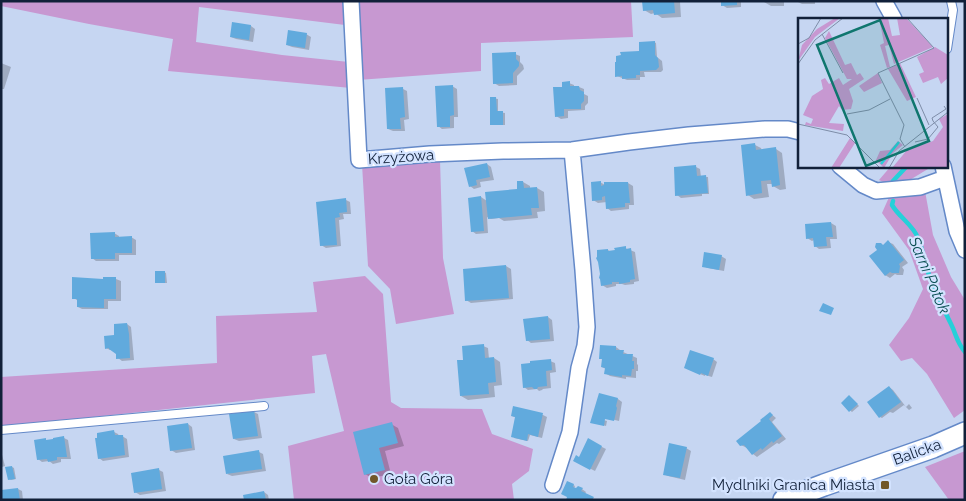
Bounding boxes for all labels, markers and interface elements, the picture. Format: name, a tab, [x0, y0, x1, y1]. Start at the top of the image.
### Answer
inset map	[798, 18, 948, 168]
street label: Krzyżowa	[367, 146, 435, 168]
water label: Sarni Potok	[904, 233, 954, 317]
street label: Balicka	[890, 435, 944, 469]
place label: Goła Góra	[384, 470, 453, 488]
marker: Goła Góra	[368, 473, 380, 485]
place label: Mydlniki Granica Miasta	[712, 476, 875, 494]
marker: Mydlniki Granica Miasta	[879, 479, 891, 491]

